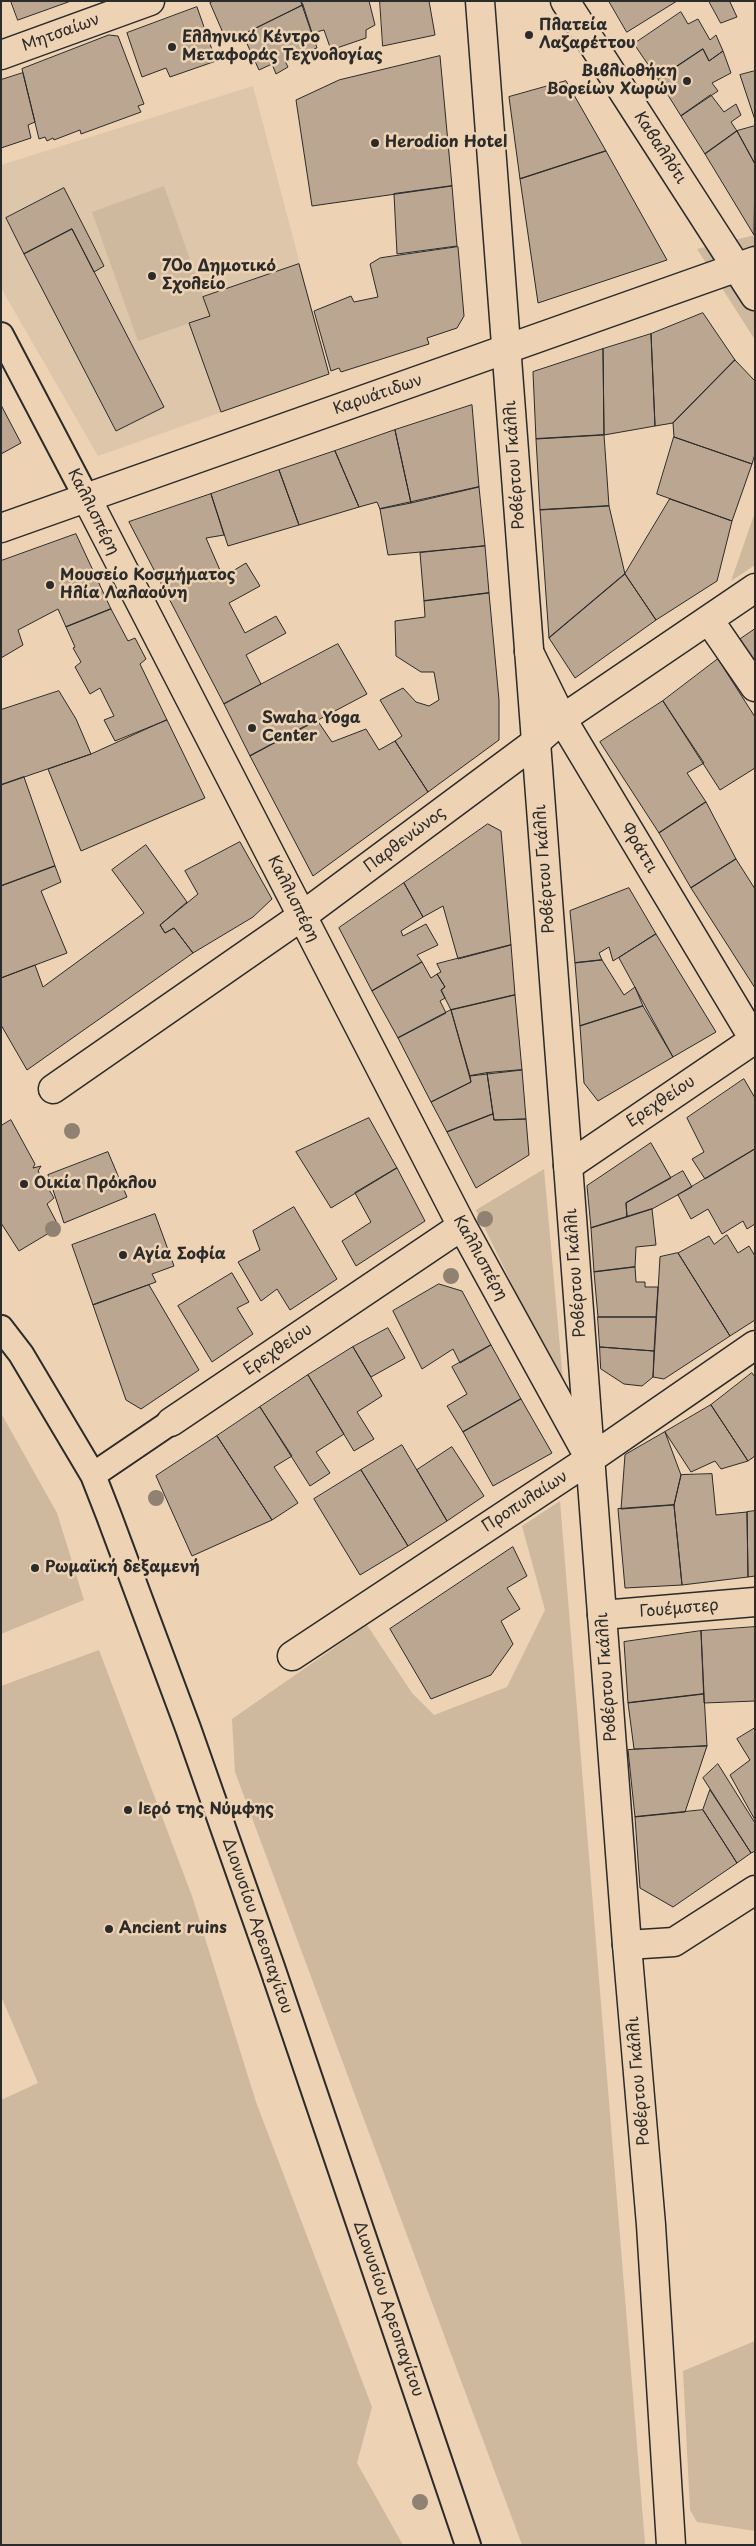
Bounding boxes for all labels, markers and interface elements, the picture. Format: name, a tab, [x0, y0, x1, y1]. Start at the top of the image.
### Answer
street label: Μητσαίων	[19, 10, 103, 56]
place label: Πλατεία Λαζαρέττου	[539, 16, 636, 54]
place label: Ελληνικό Κέντρο Μεταφοράς Τεχνολογίας	[182, 28, 383, 66]
marker: Πλατεία Λαζαρέττου	[523, 29, 535, 41]
marker: Ελληνικό Κέντρο Μεταφοράς Τεχνολογίας	[166, 41, 178, 53]
place label: Βιβλιοθήκη Βορείων Χωρών	[546, 62, 677, 100]
marker: Βιβλιοθήκη Βορείων Χωρών	[681, 75, 693, 87]
street label: Καβαλλότι	[630, 108, 690, 188]
place label: Herodion Hotel	[385, 133, 507, 153]
marker: Herodion Hotel	[369, 137, 381, 149]
place label: 70ο Δημοτικό Σχολείο	[162, 257, 276, 295]
marker: 70ο Δημοτικό Σχολείο	[146, 270, 158, 282]
street label: Καρυάτιδων	[331, 371, 425, 419]
street label: Ροβέρτου Γκάλλι	[501, 400, 529, 530]
street label: Καλλισπέρη	[63, 466, 123, 558]
place label: Μουσείο Κοσμήματος Ηλία Λαλαούνη	[60, 566, 235, 604]
marker: Μουσείο Κοσμήματος Ηλία Λαλαούνη	[44, 579, 56, 591]
place label: Swaha Yoga Center	[262, 709, 361, 747]
marker: Swaha Yoga Center	[246, 722, 258, 734]
street label: Παρθενώνος	[361, 803, 449, 877]
street label: Ροβέρτου Γκάλλι	[531, 804, 559, 934]
street label: Φράττι	[616, 819, 662, 877]
street label: Καλλισπέρη	[263, 853, 323, 945]
street label: Ερεχθείου	[623, 1072, 699, 1132]
place label: Οικία Πρόκλου	[34, 1174, 157, 1194]
marker: Οικία Πρόκλου	[18, 1178, 30, 1190]
street label: Ροβέρτου Γκάλλι	[562, 1208, 590, 1338]
street label: Καλλισπέρη	[449, 1212, 511, 1304]
place label: Αγία Σοφία	[133, 1245, 226, 1265]
marker: Αγία Σοφία	[117, 1249, 129, 1261]
street label: Ερεχθείου	[240, 1320, 316, 1380]
street label: Προπυλαίων	[478, 1467, 572, 1537]
place label: Ρωμαϊκή δεξαμενή	[45, 1558, 200, 1578]
marker: Ρωμαϊκή δεξαμενή	[29, 1562, 41, 1574]
street label: Γουέμστερ	[639, 1596, 719, 1622]
street label: Ροβέρτου Γκάλλι	[593, 1612, 621, 1742]
place label: Ιερό της Νύμφης	[138, 1800, 274, 1820]
marker: Ιερό της Νύμφης	[122, 1804, 134, 1816]
street label: Διονυσίου Αρεοπαγίτου	[218, 1836, 296, 2016]
place label: Ancient ruins	[119, 1919, 227, 1939]
marker: Ancient ruins	[103, 1923, 115, 1935]
street label: Ροβέρτου Γκάλλι	[624, 2016, 654, 2146]
street label: Διονυσίου Αρεοπαγίτου	[349, 2219, 427, 2399]

